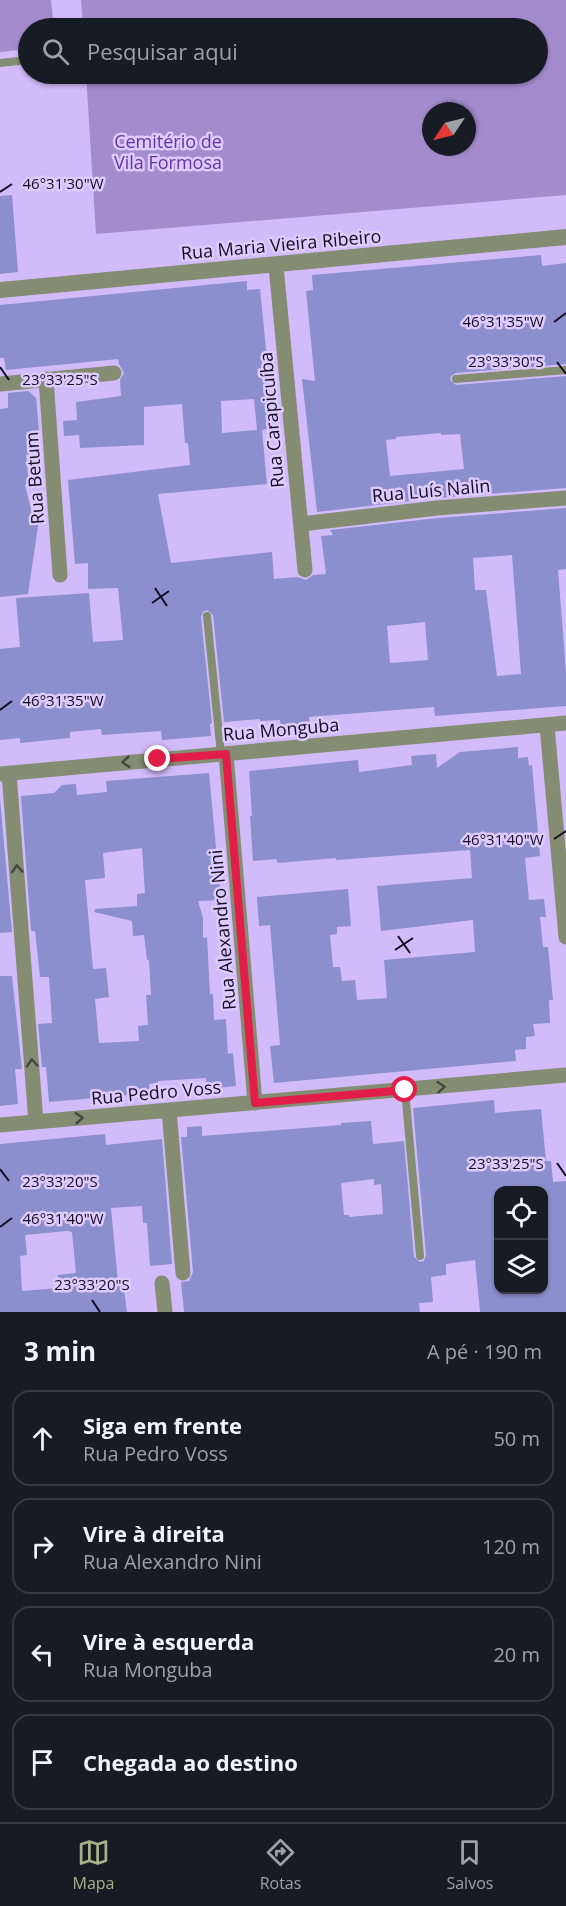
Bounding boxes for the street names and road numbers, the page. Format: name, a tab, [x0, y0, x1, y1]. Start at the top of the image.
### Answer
street label: Rua Maria Vieira Ribeiro	[180, 223, 382, 265]
street label: Rua Carapicuíba	[253, 351, 289, 489]
street label: Rua Betum	[19, 431, 49, 525]
street label: Rua Luís Nalin	[371, 473, 491, 507]
street label: Rua Monguba	[222, 712, 340, 746]
street label: Rua Alexandro Nini	[203, 849, 241, 1011]
street label: Rua Pedro Voss	[90, 1074, 222, 1110]

